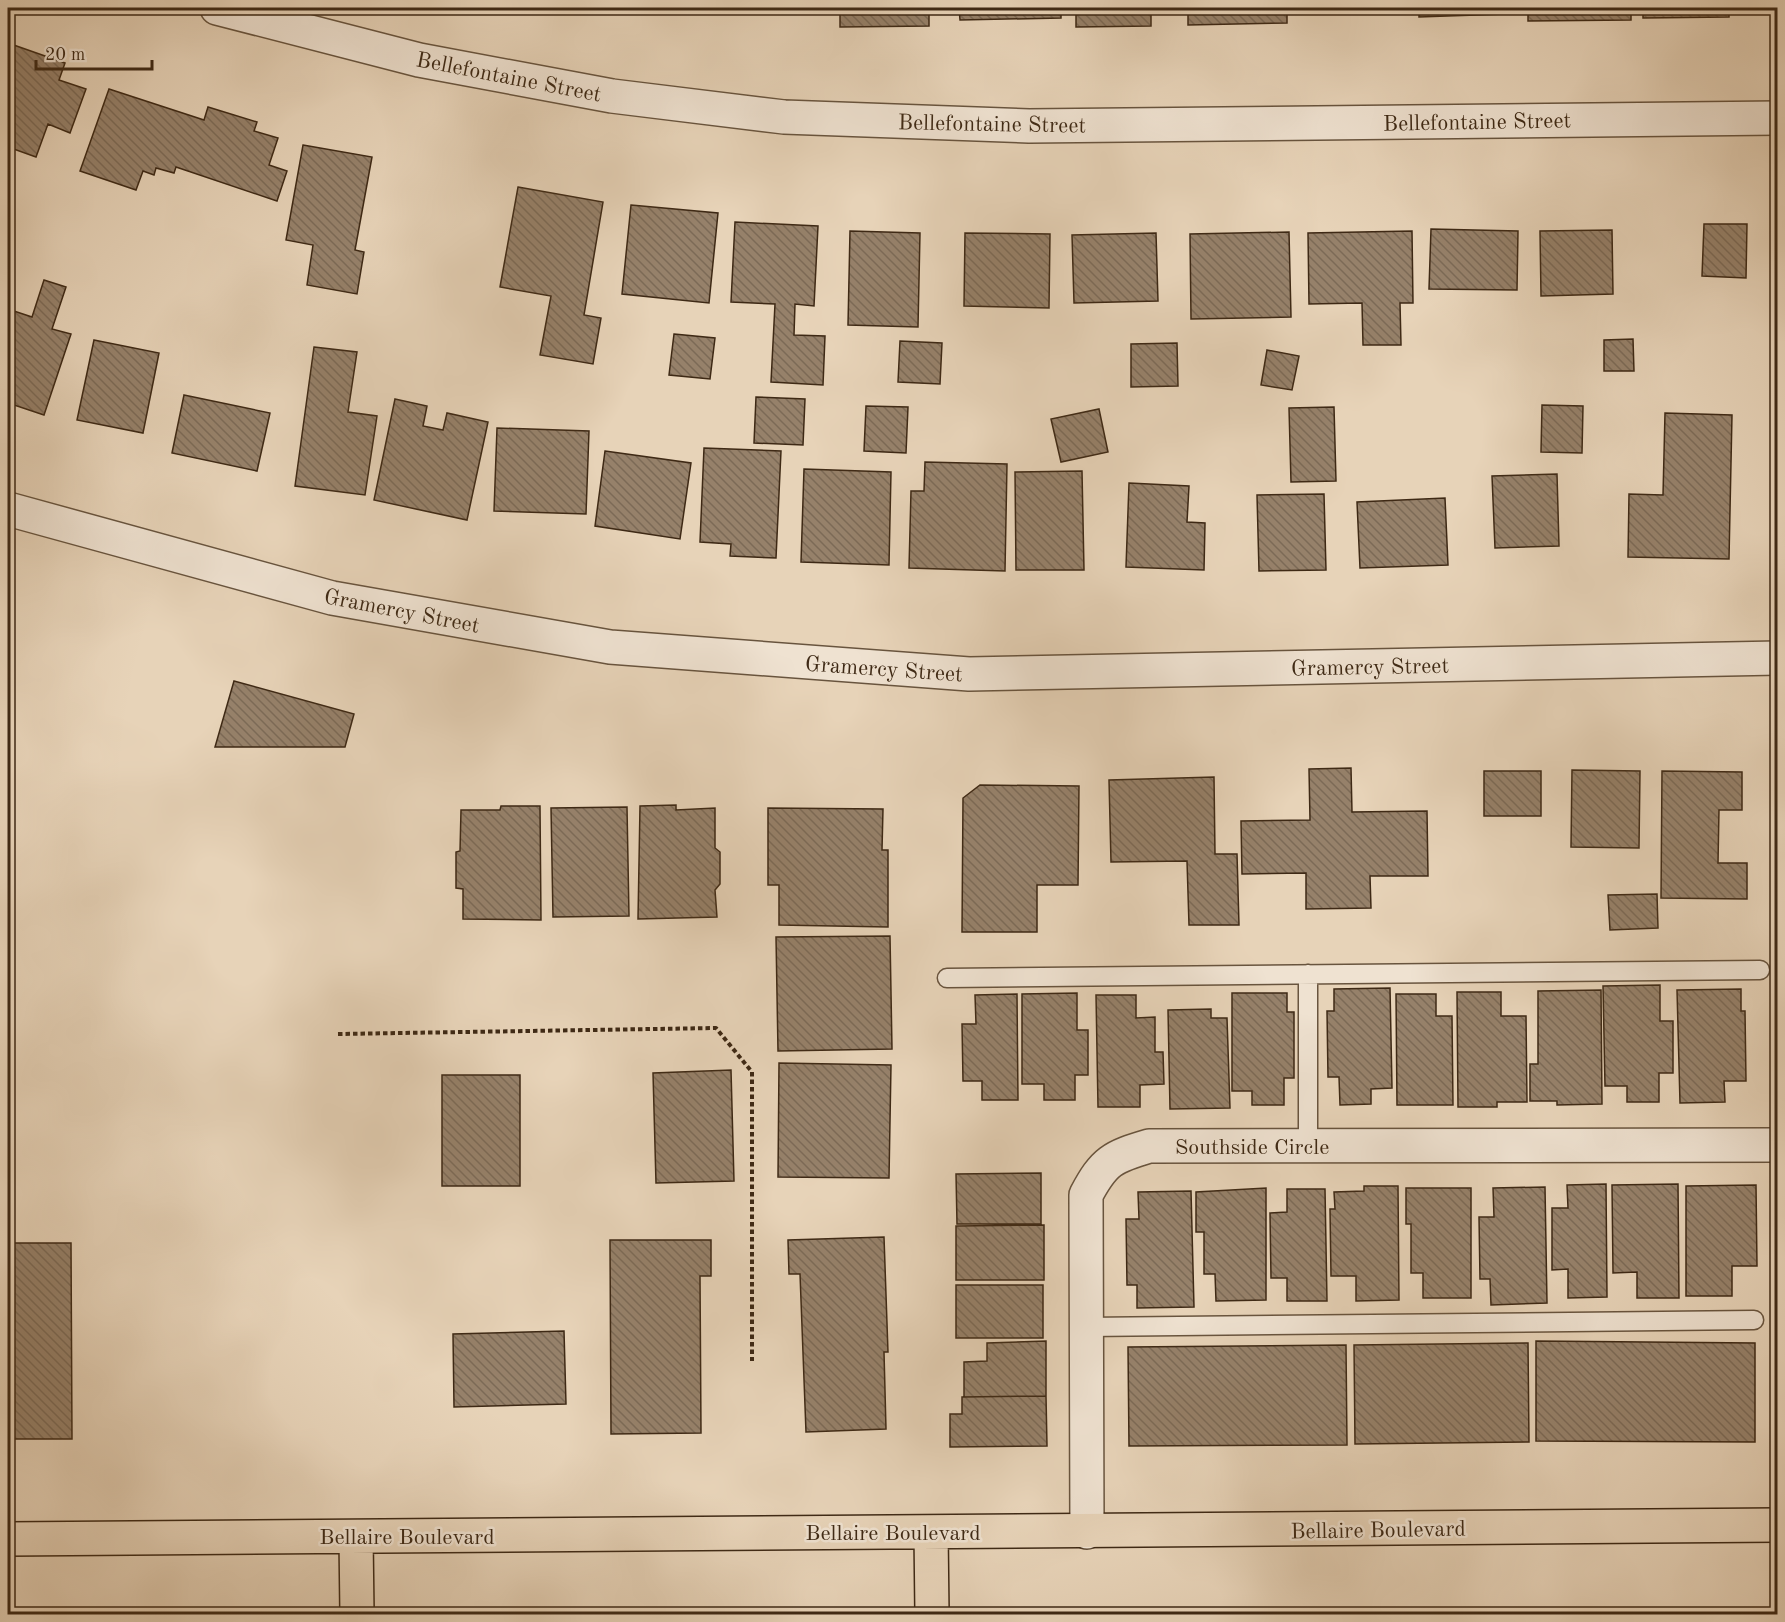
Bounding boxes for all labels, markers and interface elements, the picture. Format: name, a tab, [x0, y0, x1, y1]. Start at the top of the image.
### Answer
scale bar	[36, 33, 152, 71]
text: 20 m	[45, 46, 85, 64]
street label: Bellefontaine Street	[414, 49, 603, 107]
street label: Bellefontaine Street	[1383, 110, 1571, 136]
street label: Bellefontaine Street	[898, 112, 1086, 138]
street label: Gramercy Street	[322, 586, 481, 638]
street label: Gramercy Street	[804, 654, 963, 686]
street label: Gramercy Street	[1291, 656, 1449, 680]
street label: Southside Circle	[1175, 1137, 1329, 1159]
street label: Bellaire Boulevard	[1290, 1518, 1466, 1544]
street label: Bellaire Boulevard	[805, 1523, 981, 1545]
street label: Bellaire Boulevard	[319, 1527, 495, 1549]

